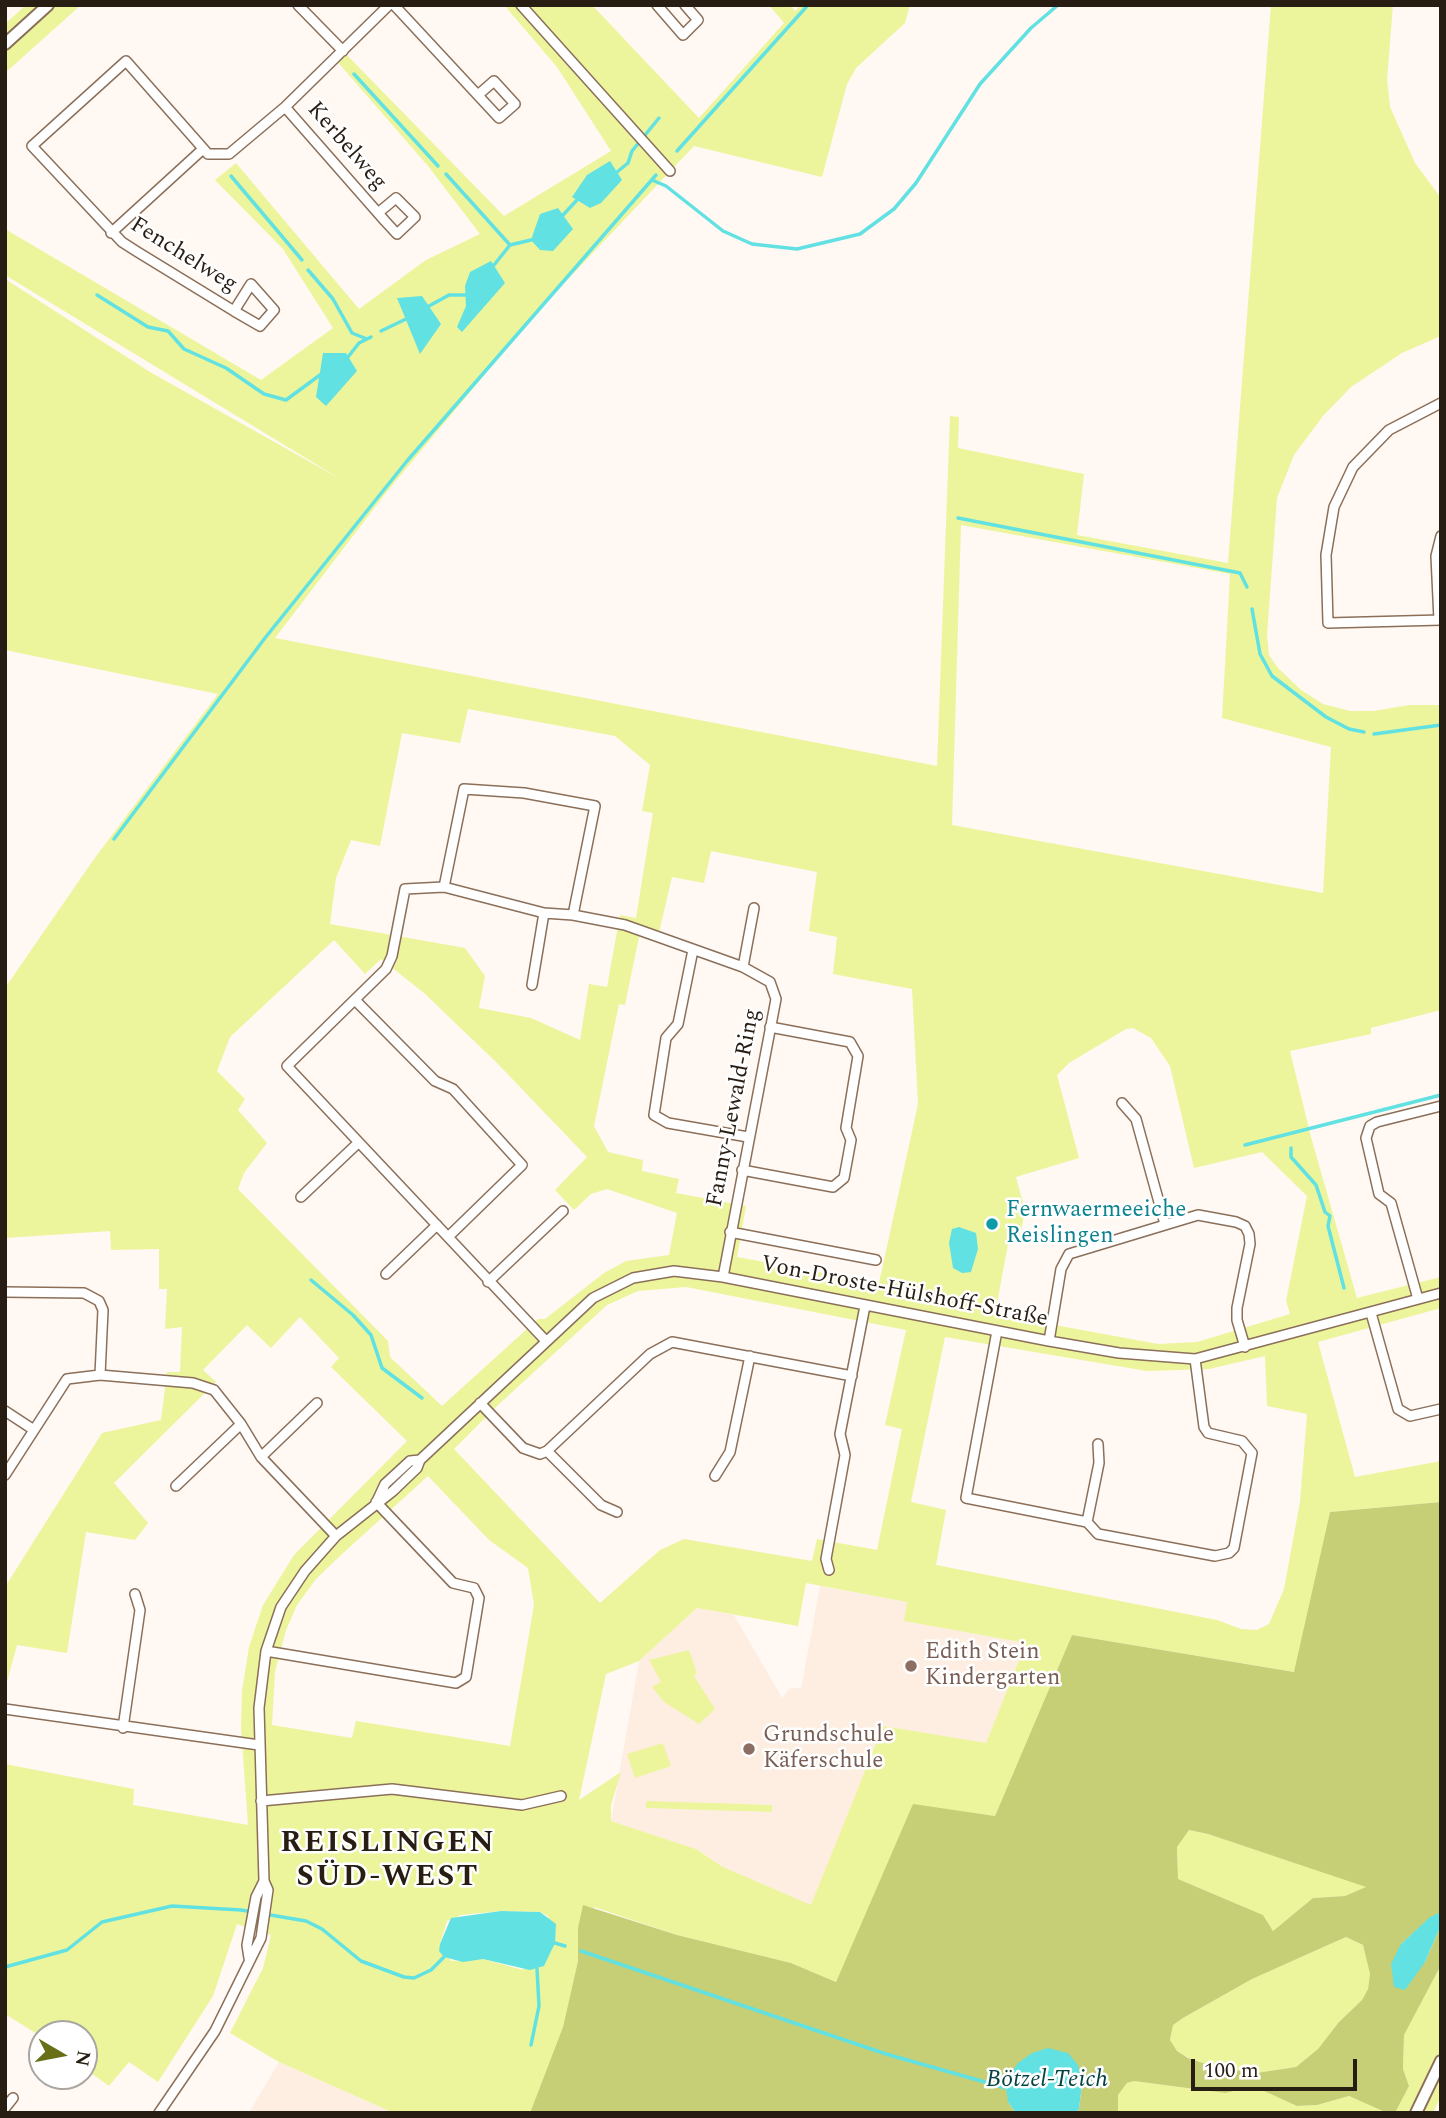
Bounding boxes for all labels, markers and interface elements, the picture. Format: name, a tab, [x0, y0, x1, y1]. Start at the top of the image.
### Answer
street label: Kerbelweg	[300, 97, 392, 197]
street label: Fenchelweg	[124, 212, 242, 300]
street label: Fanny-Lewald-Ring	[702, 1006, 768, 1210]
place label: Fernwaermeeiche Reislingen	[1006, 1197, 1186, 1251]
marker: Fernwaermeeiche Reislingen	[984, 1216, 1000, 1232]
street label: Von-Droste-Hülshoff-Straße	[758, 1252, 1050, 1334]
place label: Edith Stein Kindergarten	[925, 1639, 1060, 1693]
marker: Edith Stein Kindergarten	[903, 1658, 919, 1674]
place label: Grundschule Käferschule	[763, 1722, 894, 1776]
marker: Grundschule Käferschule	[741, 1741, 757, 1757]
district label: REISLINGEN SÜD-WEST	[281, 1827, 495, 1898]
north arrow	[28, 2020, 98, 2090]
scale bar	[1194, 2044, 1360, 2088]
text: N	[67, 2048, 98, 2069]
text: 100 m	[1204, 2055, 1259, 2087]
water label: Bötzel-Teich	[986, 2067, 1108, 2095]

